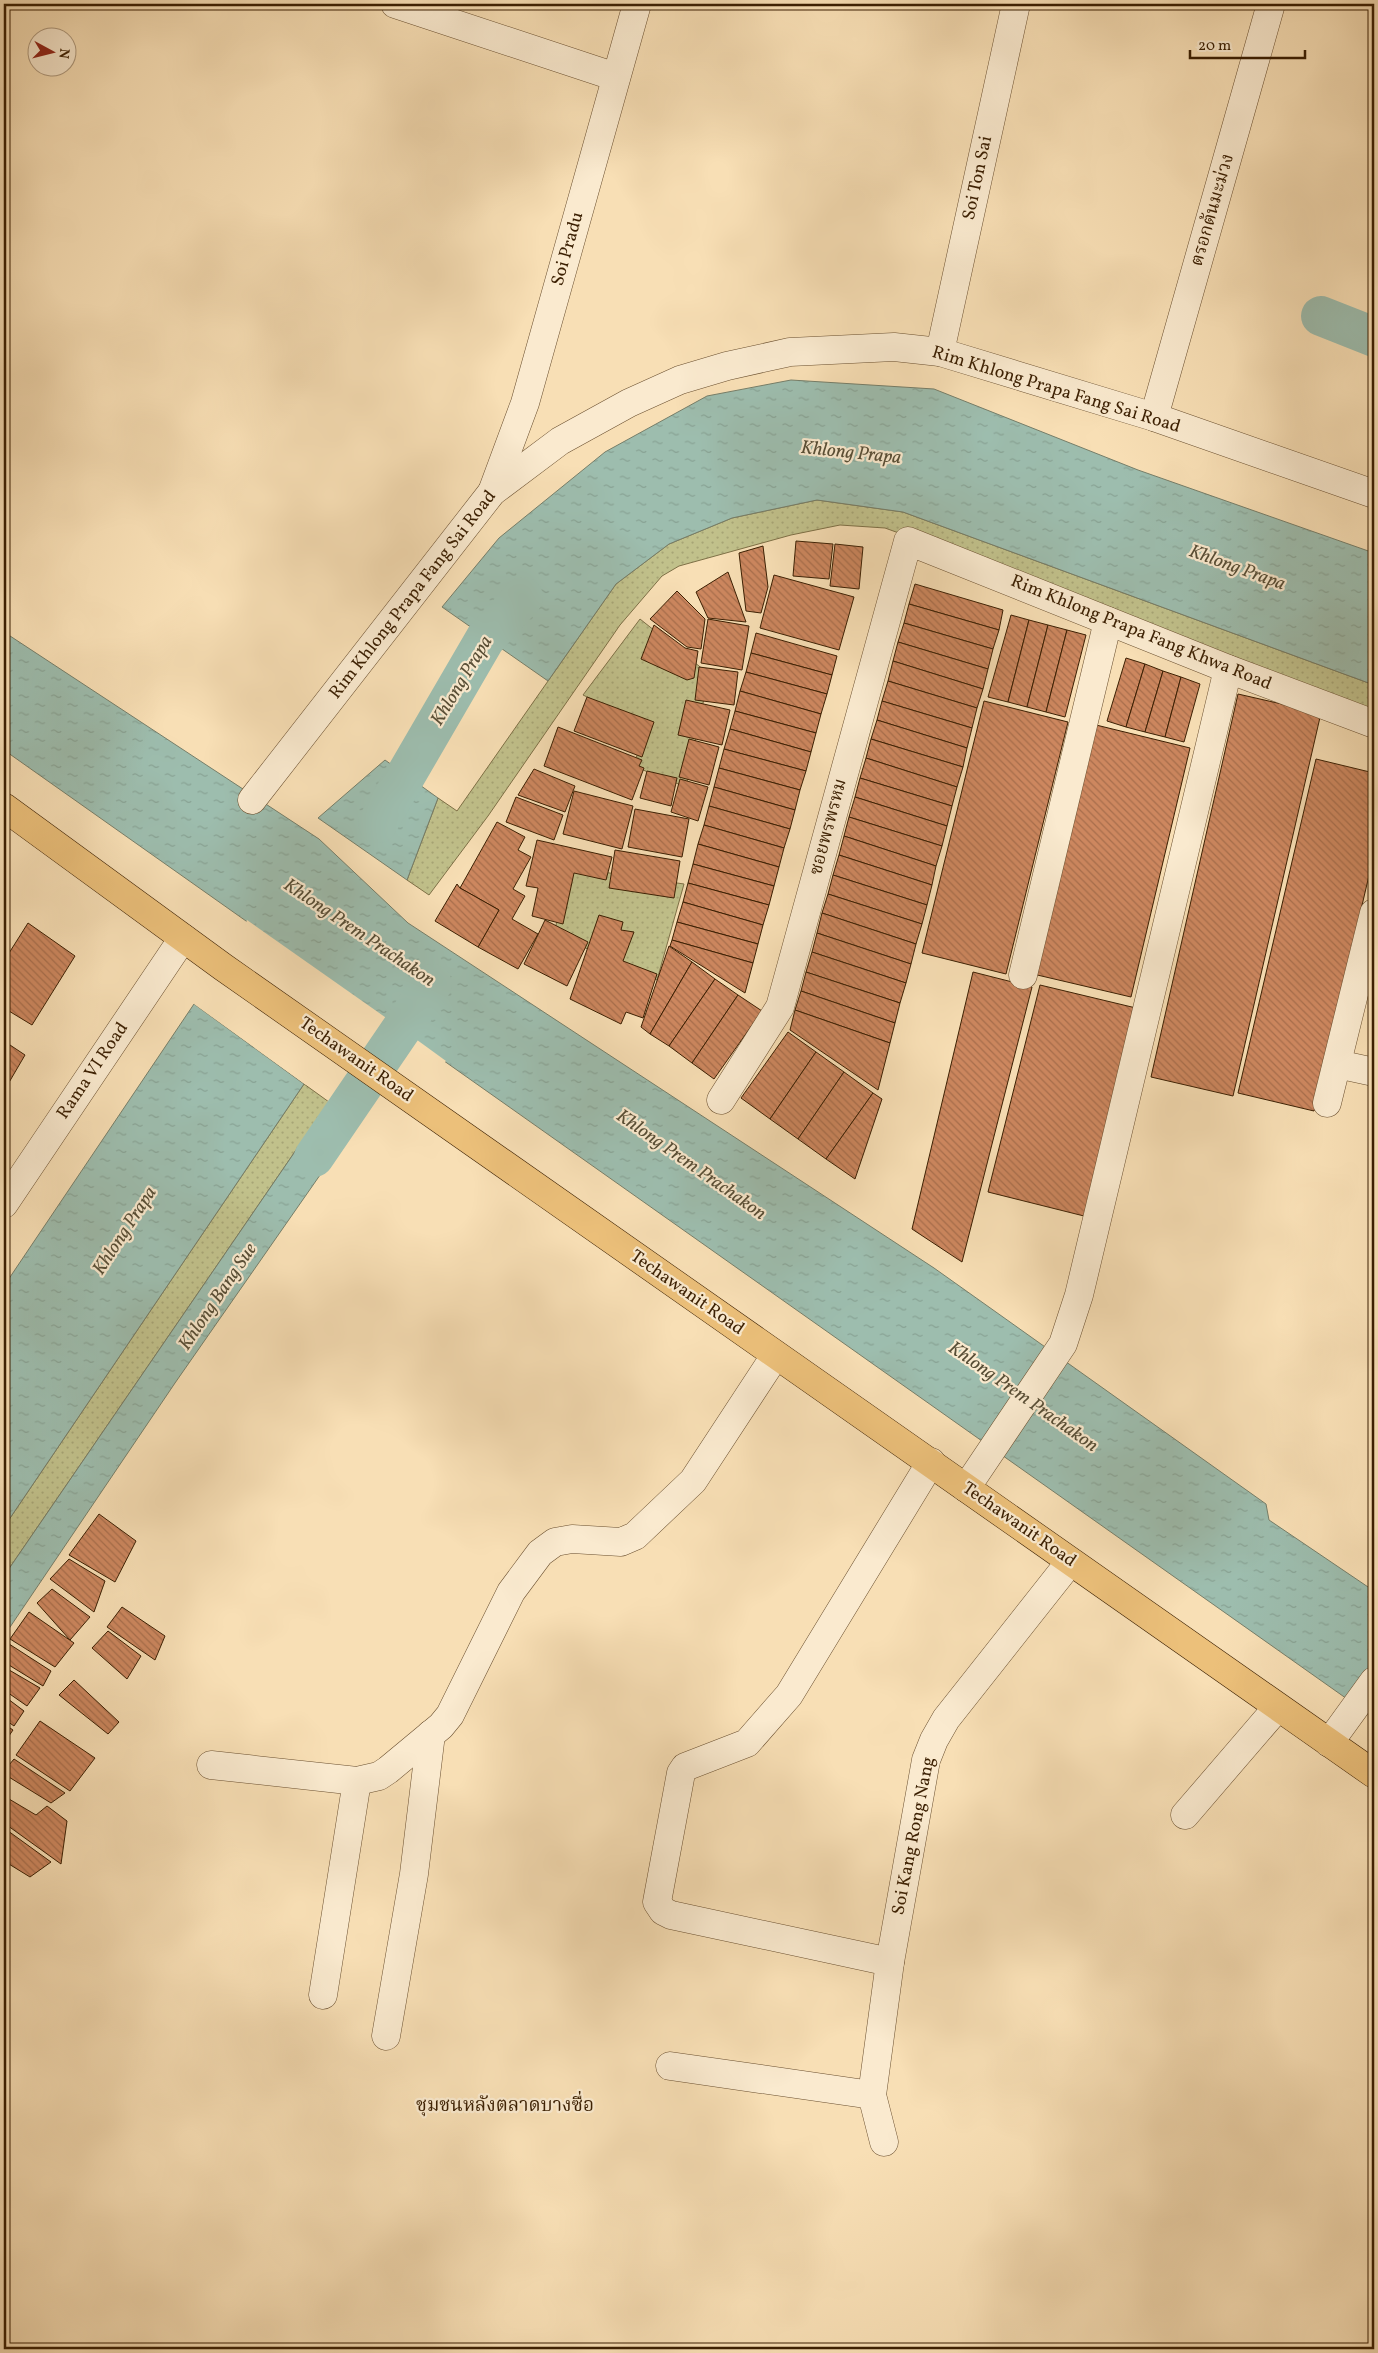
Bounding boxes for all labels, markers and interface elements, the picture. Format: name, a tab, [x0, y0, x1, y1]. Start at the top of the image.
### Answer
north arrow	[28, 28, 78, 78]
scale bar	[1190, 28, 1306, 60]
text: 20 m	[1198, 36, 1231, 57]
text: N	[53, 47, 73, 60]
street label: Soi Ton Sai	[957, 134, 999, 222]
street label: ตรอกต้นมะม่วง	[1185, 151, 1241, 269]
street label: Soi Pradu	[546, 209, 590, 289]
street label: Rim Khlong Prapa Fang Sai Road	[929, 340, 1183, 440]
water label: Khlong Prapa	[799, 435, 903, 471]
street label: Rim Khlong Prapa Fang Sai Road	[325, 486, 501, 704]
water label: Khlong Prapa	[1185, 539, 1289, 597]
street label: Rim Khlong Prapa Fang Khwa Road	[1007, 569, 1275, 697]
water label: Khlong Prapa	[426, 632, 498, 730]
street label: ซอยพรพรหม	[804, 776, 854, 878]
water label: Khlong Prem Prachakon	[278, 873, 440, 994]
street label: Techawanit Road	[294, 1011, 418, 1109]
street label: Rama VI Road	[51, 1017, 135, 1125]
water label: Khlong Prem Prachakon	[611, 1103, 771, 1227]
water label: Khlong Prapa	[87, 1182, 163, 1280]
water label: Khlong Bang Sue	[173, 1238, 264, 1356]
street label: Techawanit Road	[625, 1244, 749, 1342]
water label: Khlong Prem Prachakon	[943, 1335, 1103, 1459]
street label: Techawanit Road	[957, 1476, 1081, 1574]
street label: Soi Kang Rong Nang	[886, 1755, 942, 1917]
district label: ชุมชนหลังตลาดบางซื่อ	[416, 2090, 594, 2119]

